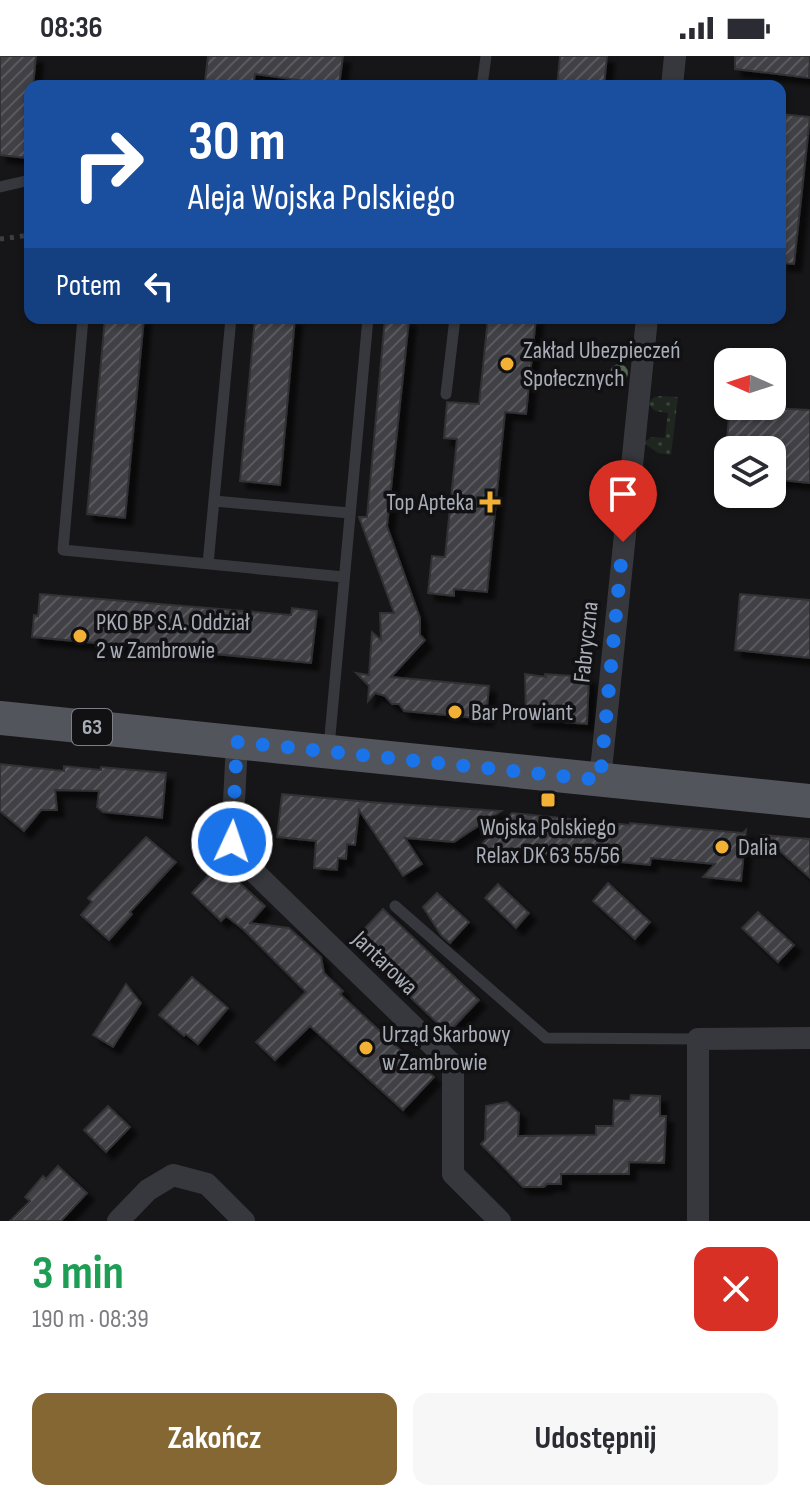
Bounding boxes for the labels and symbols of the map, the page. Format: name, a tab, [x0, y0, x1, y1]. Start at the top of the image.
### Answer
place label: Zakład Ubezpieczeń Społecznych	[523, 336, 680, 393]
north arrow	[714, 348, 786, 420]
marker: Zakład Ubezpieczeń Społecznych	[498, 355, 516, 373]
pin	[589, 460, 657, 542]
place label: Top Apteka	[386, 488, 474, 517]
marker: Top Apteka	[481, 493, 499, 511]
street label: Fabryczna	[567, 600, 605, 684]
place label: PKO BP S.A. Oddział 2 w Zambrowie	[96, 608, 250, 665]
marker: PKO BP S.A. Oddział 2 w Zambrowie	[71, 627, 89, 645]
place label: Bar Prowiant	[471, 698, 573, 727]
marker: Bar Prowiant	[446, 703, 464, 721]
road number: 63	[72, 709, 112, 745]
marker: Wojska Polskiego Relax DK 63 55/56	[539, 791, 557, 809]
position arrow	[190, 800, 274, 884]
place label: Wojska Polskiego Relax DK 63 55/56	[476, 813, 620, 870]
place label: Dalia	[738, 833, 778, 862]
marker: Dalia	[713, 838, 731, 856]
street label: Jantarowa	[346, 924, 424, 1001]
place label: Urząd Skarbowy w Zambrowie	[382, 1020, 511, 1077]
marker: Urząd Skarbowy w Zambrowie	[357, 1039, 375, 1057]

